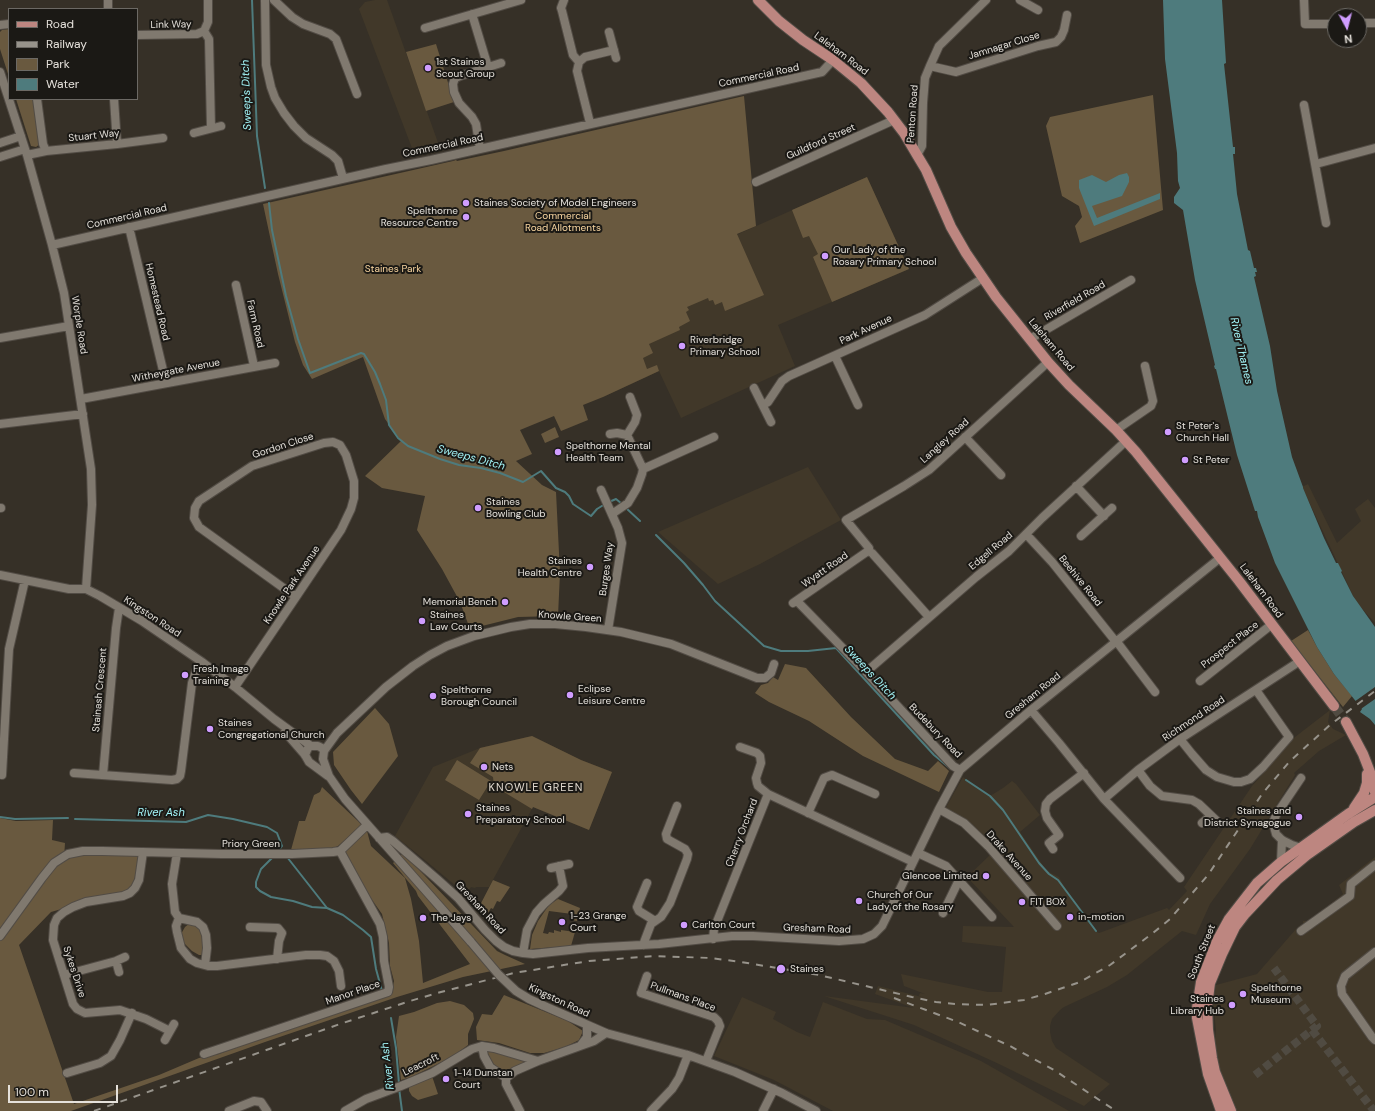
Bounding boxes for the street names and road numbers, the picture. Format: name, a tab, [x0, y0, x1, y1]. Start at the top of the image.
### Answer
street label: Link Way	[150, 19, 192, 31]
street label: Jamnagar Close	[967, 29, 1041, 63]
street label: Laleham Road	[812, 30, 870, 78]
street label: Commercial Road	[718, 62, 800, 90]
street label: Penton Road	[905, 84, 921, 144]
street label: Guildford Street	[785, 121, 857, 163]
street label: Stuart Way	[68, 127, 120, 145]
street label: Commercial Road	[402, 132, 484, 160]
street label: Commercial Road	[86, 202, 168, 232]
street label: Homestead Road	[142, 262, 172, 342]
street label: Riverfield Road	[1042, 279, 1108, 323]
street label: Worple Road	[68, 295, 90, 355]
street label: Farm Road	[244, 299, 266, 349]
street label: Park Avenue	[838, 313, 894, 347]
street label: Laleham Road	[1026, 316, 1076, 374]
street label: Witheygate Avenue	[131, 357, 221, 385]
street label: Langley Road	[918, 416, 972, 466]
street label: Gordon Close	[251, 430, 315, 462]
street label: Edgell Road	[967, 529, 1015, 573]
street label: Burges Way	[597, 541, 617, 597]
street label: Knowle Park Avenue	[261, 544, 323, 626]
street label: Wyatt Road	[799, 550, 851, 590]
street label: Beehive Road	[1056, 553, 1104, 609]
street label: Laleham Road	[1237, 562, 1285, 620]
street label: Kingston Road	[121, 594, 183, 640]
street label: Knowle Green	[538, 609, 602, 625]
street label: Prospect Place	[1199, 619, 1261, 671]
street label: Stainash Crescent	[90, 647, 110, 733]
street label: Gresham Road	[1003, 670, 1063, 722]
street label: Richmond Road	[1161, 694, 1227, 744]
street label: Budebury Road	[906, 701, 964, 761]
street label: Cherry Orchard	[723, 797, 761, 869]
street label: Drake Avenue	[983, 829, 1035, 883]
street label: Priory Green	[222, 838, 280, 850]
street label: Gresham Road	[452, 879, 508, 937]
street label: Gresham Road	[783, 922, 851, 936]
street label: South Street	[1186, 923, 1218, 981]
street label: Sykes Drive	[60, 945, 88, 999]
street label: Manor Place	[324, 978, 382, 1008]
street label: Pullmans Place	[649, 980, 717, 1014]
street label: Kingston Road	[527, 982, 591, 1020]
street label: Leacroft	[401, 1051, 441, 1079]

